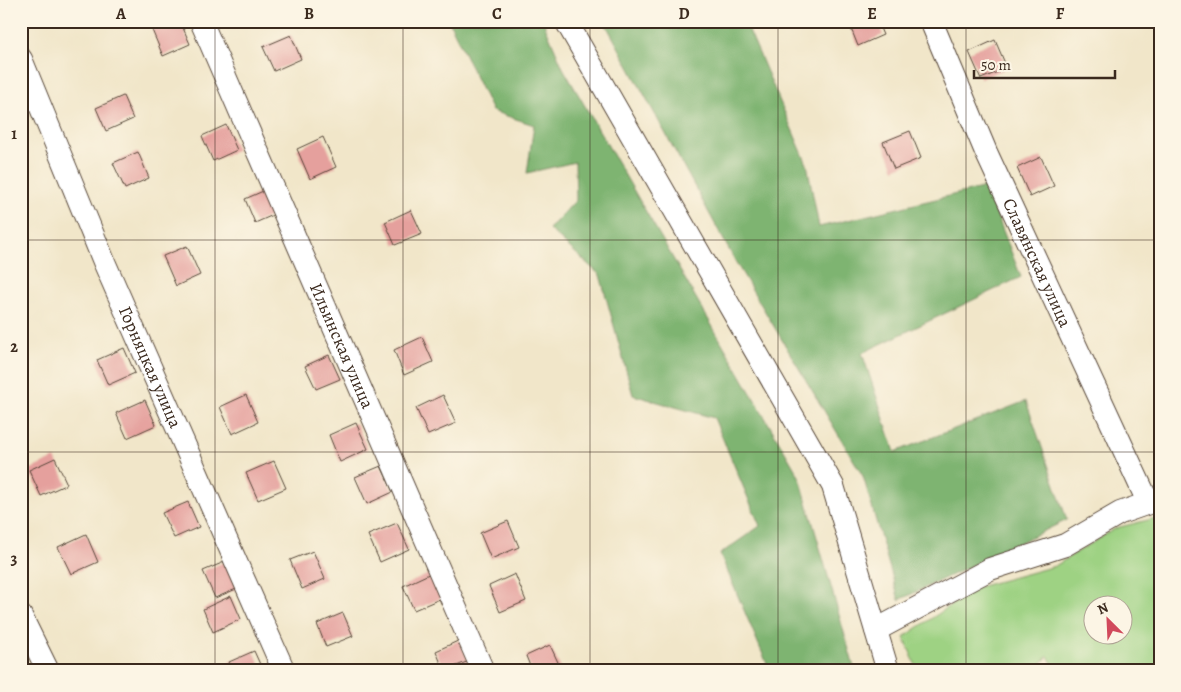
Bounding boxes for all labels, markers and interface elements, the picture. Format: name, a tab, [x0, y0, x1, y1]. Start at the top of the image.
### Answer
text: A	[115, 3, 127, 25]
text: B	[304, 3, 314, 25]
text: C	[492, 3, 502, 25]
text: D	[678, 3, 690, 25]
text: E	[867, 3, 877, 25]
text: F	[1056, 3, 1065, 25]
scale bar	[974, 48, 1115, 80]
text: 50 m	[981, 55, 1011, 75]
text: 1	[11, 123, 17, 145]
street label: Славянская улица	[997, 194, 1078, 332]
street label: Ильинская улица	[304, 279, 380, 413]
street label: Горняцкая улица	[113, 302, 188, 432]
text: 2	[10, 336, 18, 358]
text: 3	[11, 548, 18, 570]
north arrow	[1084, 594, 1134, 644]
text: N	[1094, 598, 1111, 619]

